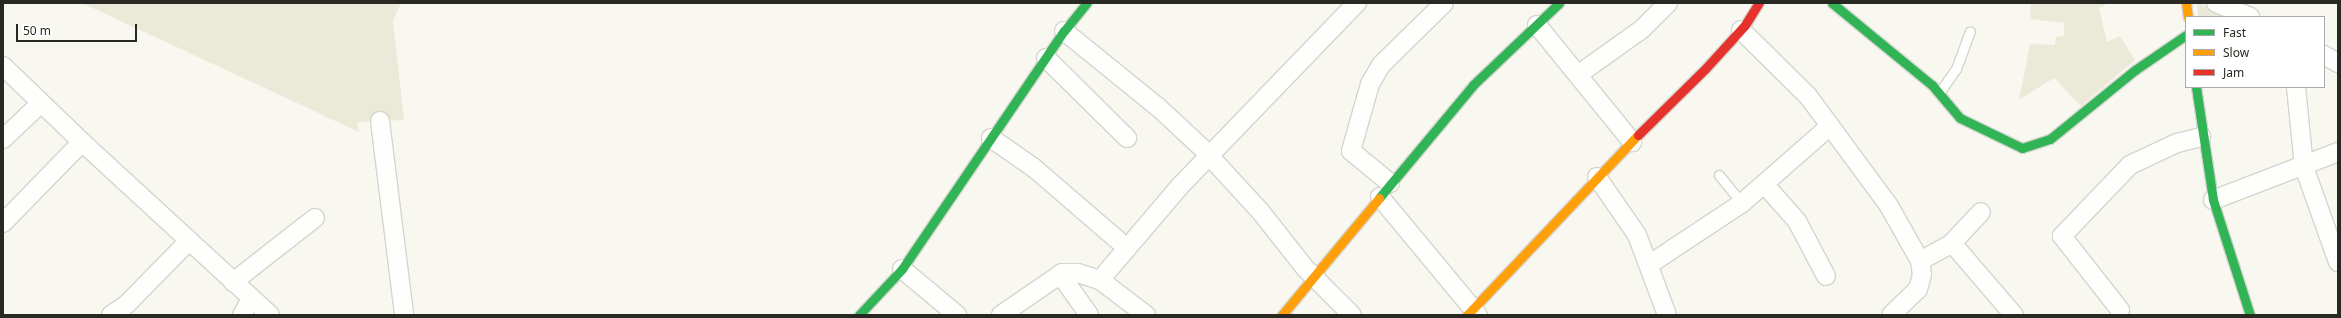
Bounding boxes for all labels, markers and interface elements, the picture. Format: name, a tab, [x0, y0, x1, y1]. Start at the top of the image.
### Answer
scale bar	[18, 16, 139, 42]
legend	[2185, 16, 2325, 88]
text: 50 m	[23, 22, 51, 39]
text: Fast	[2223, 24, 2246, 41]
text: Slow	[2223, 44, 2249, 61]
text: Jam	[2223, 64, 2244, 81]

